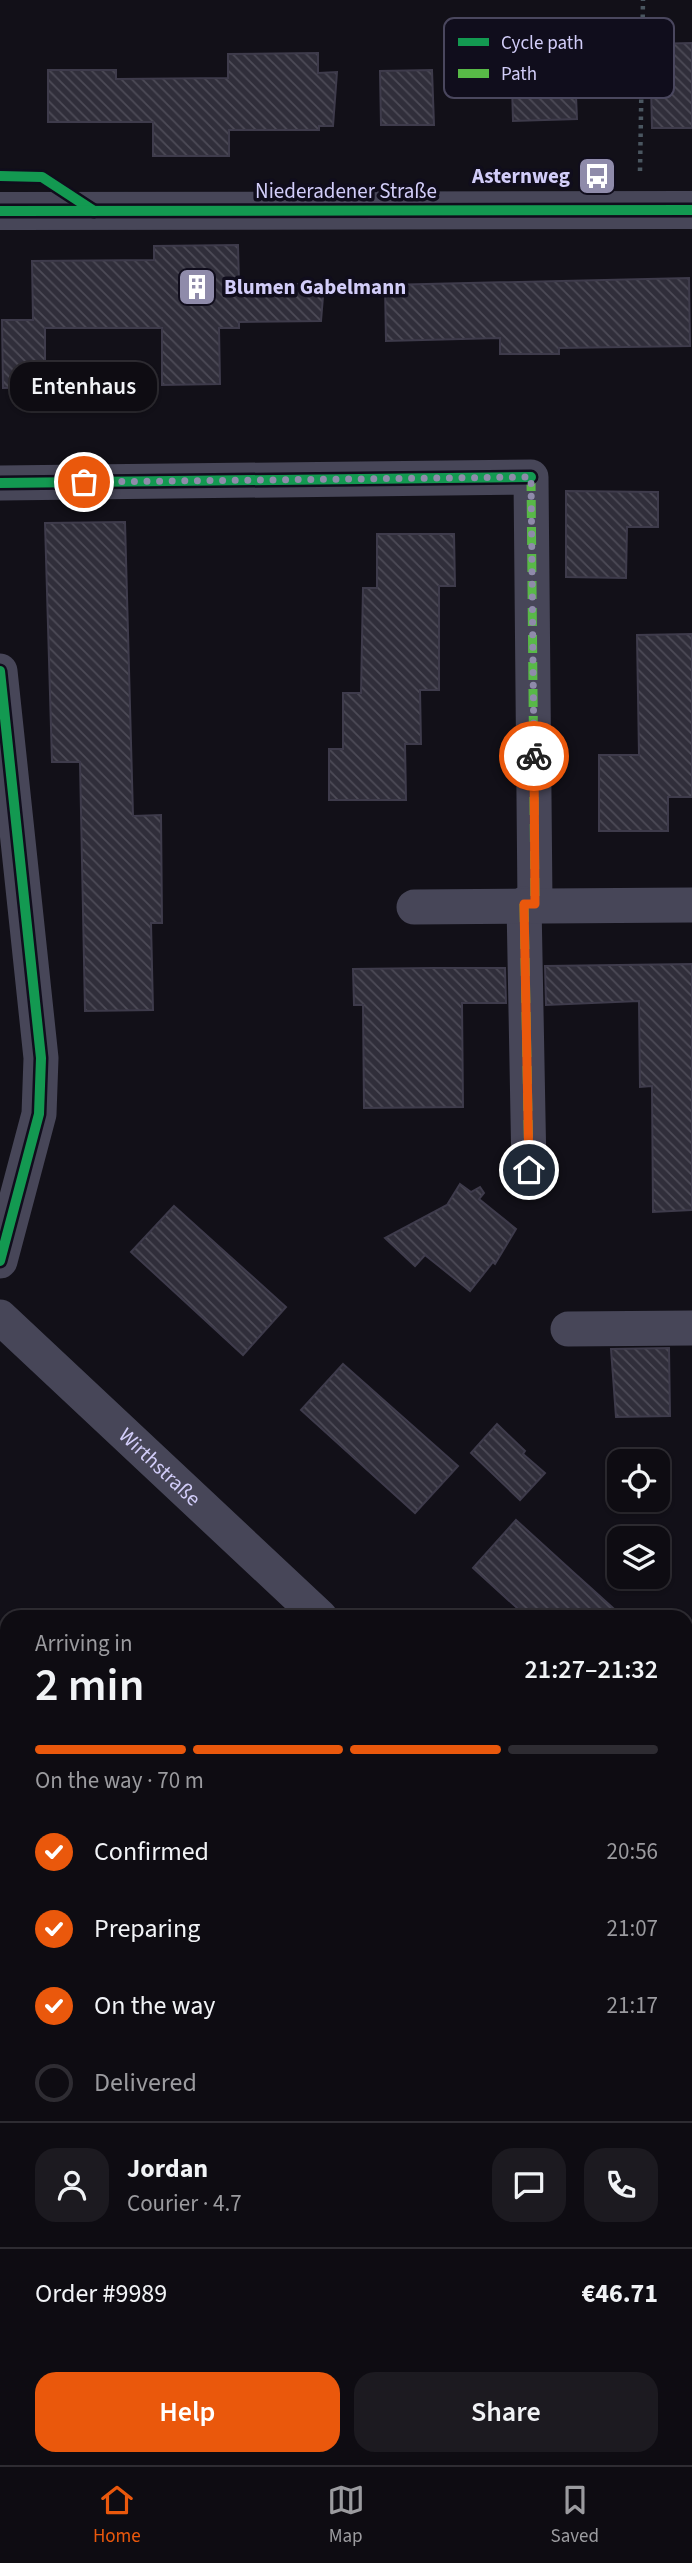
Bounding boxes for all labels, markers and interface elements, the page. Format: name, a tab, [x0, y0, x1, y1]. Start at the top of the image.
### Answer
legend	[444, 18, 674, 98]
text: Cycle path	[501, 30, 583, 57]
text: Path	[501, 61, 537, 88]
bus stop icon: Asternweg	[576, 155, 618, 197]
place label: Asternweg	[471, 161, 570, 191]
street label: Niederadener Straße	[255, 176, 437, 206]
building icon: Blumen Gabelmann	[176, 266, 218, 308]
place label: Blumen Gabelmann	[224, 272, 406, 302]
callout: Entenhaus	[10, 363, 158, 412]
text: Entenhaus	[31, 370, 136, 403]
pin	[54, 452, 114, 512]
icon: bag	[65, 463, 103, 501]
courier	[499, 721, 569, 791]
icon: bike	[515, 737, 553, 775]
pin	[499, 1140, 559, 1200]
icon: home	[510, 1151, 548, 1189]
street label: Wirthstraße	[112, 1421, 208, 1513]
map controls	[607, 1449, 670, 1589]
button: locate	[607, 1449, 670, 1512]
button: layers	[607, 1526, 670, 1589]
text: Arriving in	[35, 1627, 133, 1660]
text: 21:27–21:32	[525, 1651, 658, 1688]
text: 2 min	[35, 1653, 144, 1718]
text: On the way · 70 m	[35, 1764, 204, 1797]
icon: check	[35, 1833, 73, 1871]
text: Confirmed	[94, 1833, 209, 1870]
text: 20:56	[607, 1835, 658, 1868]
icon: check	[35, 1910, 73, 1948]
text: Preparing	[94, 1910, 200, 1947]
text: 21:07	[607, 1912, 658, 1945]
icon: check	[35, 1987, 73, 2025]
text: On the way	[94, 1987, 215, 2024]
text: 21:17	[607, 1989, 658, 2022]
text: Delivered	[94, 2064, 197, 2101]
button: person	[35, 2148, 109, 2222]
button: chat	[492, 2148, 566, 2222]
button: phone	[584, 2148, 658, 2222]
text: Jordan	[127, 2150, 208, 2187]
text: Courier · 4.7	[127, 2187, 242, 2220]
text: Order #9989	[35, 2275, 167, 2312]
text: €46.71	[582, 2275, 658, 2312]
button: Help	[35, 2372, 340, 2452]
button: Share	[354, 2372, 658, 2452]
tab: Home	[93, 2481, 141, 2550]
tab: Map	[327, 2481, 365, 2550]
tab: Saved	[551, 2481, 599, 2550]

